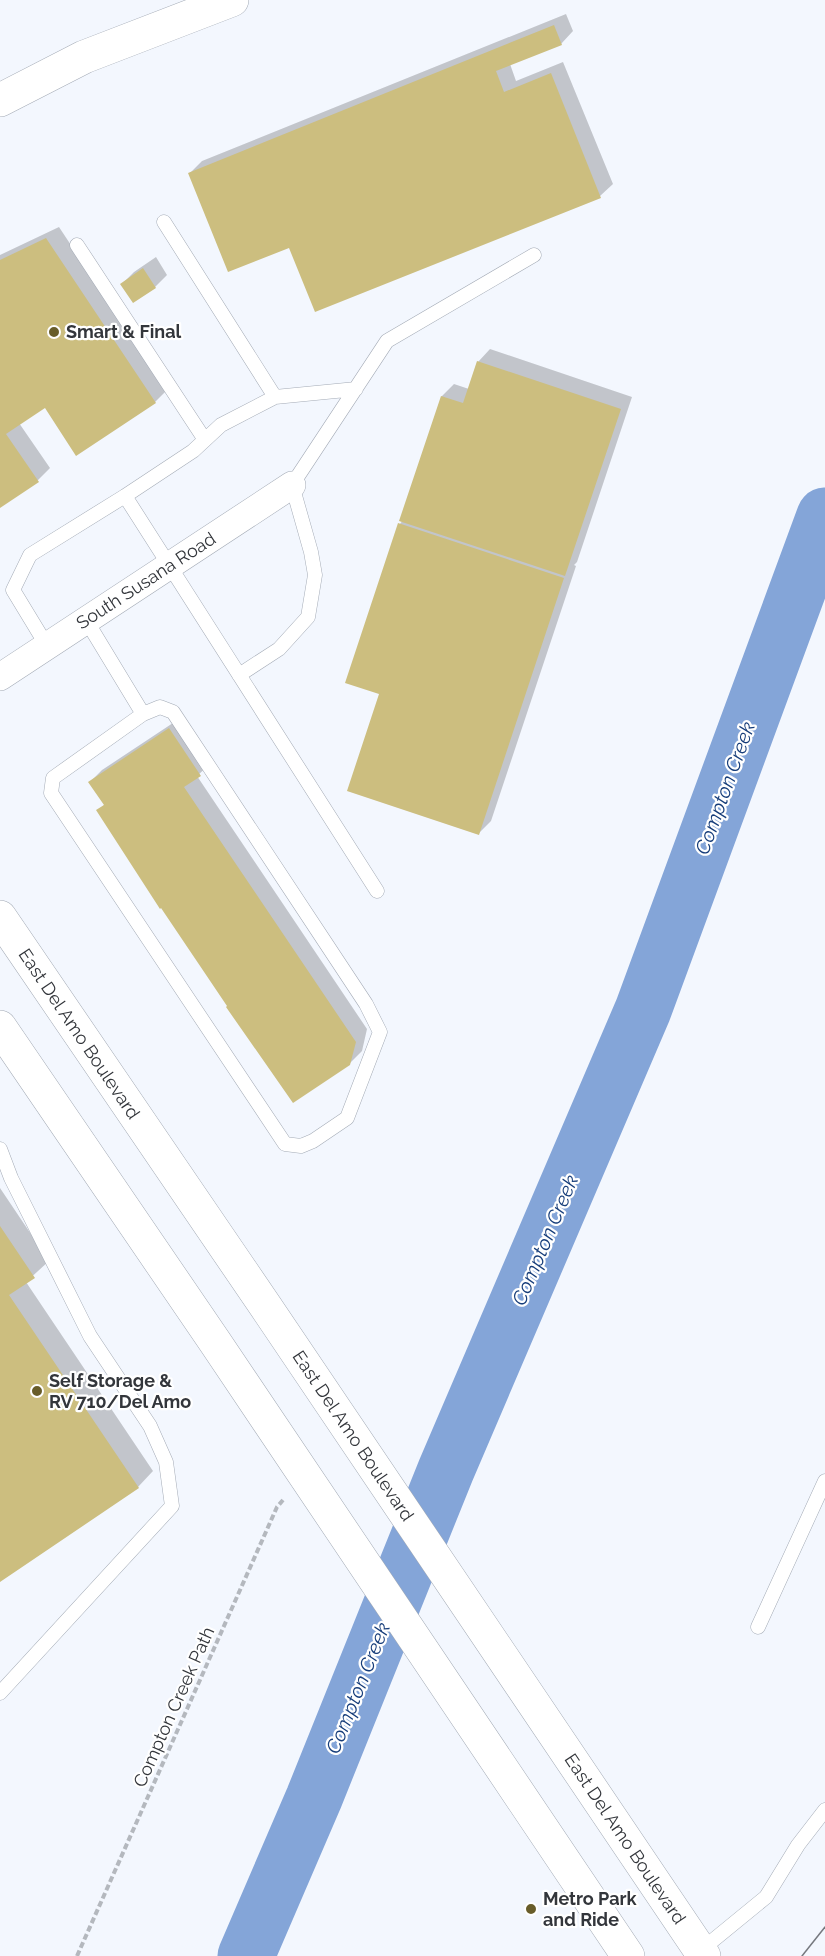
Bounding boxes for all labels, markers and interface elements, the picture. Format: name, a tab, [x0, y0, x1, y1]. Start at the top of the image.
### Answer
place label: Smart & Final	[66, 321, 182, 342]
marker: Smart & Final	[47, 325, 61, 339]
street label: South Susana Road	[72, 528, 219, 633]
water label: Compton Creek	[690, 718, 760, 858]
street label: East Del Amo Boulevard	[15, 945, 144, 1123]
water label: Compton Creek	[507, 1171, 583, 1309]
street label: East Del Amo Boulevard	[289, 1347, 418, 1525]
place label: Self Storage & RV 710/Del Amo	[49, 1370, 191, 1412]
marker: Self Storage & RV 710/Del Amo	[30, 1384, 44, 1398]
water label: Compton Creek	[321, 1619, 395, 1757]
street label: Compton Creek Path	[129, 1623, 218, 1790]
street label: East Del Amo Boulevard	[561, 1750, 690, 1928]
place label: Metro Park and Ride	[543, 1888, 637, 1930]
marker: Metro Park and Ride	[524, 1902, 538, 1916]

